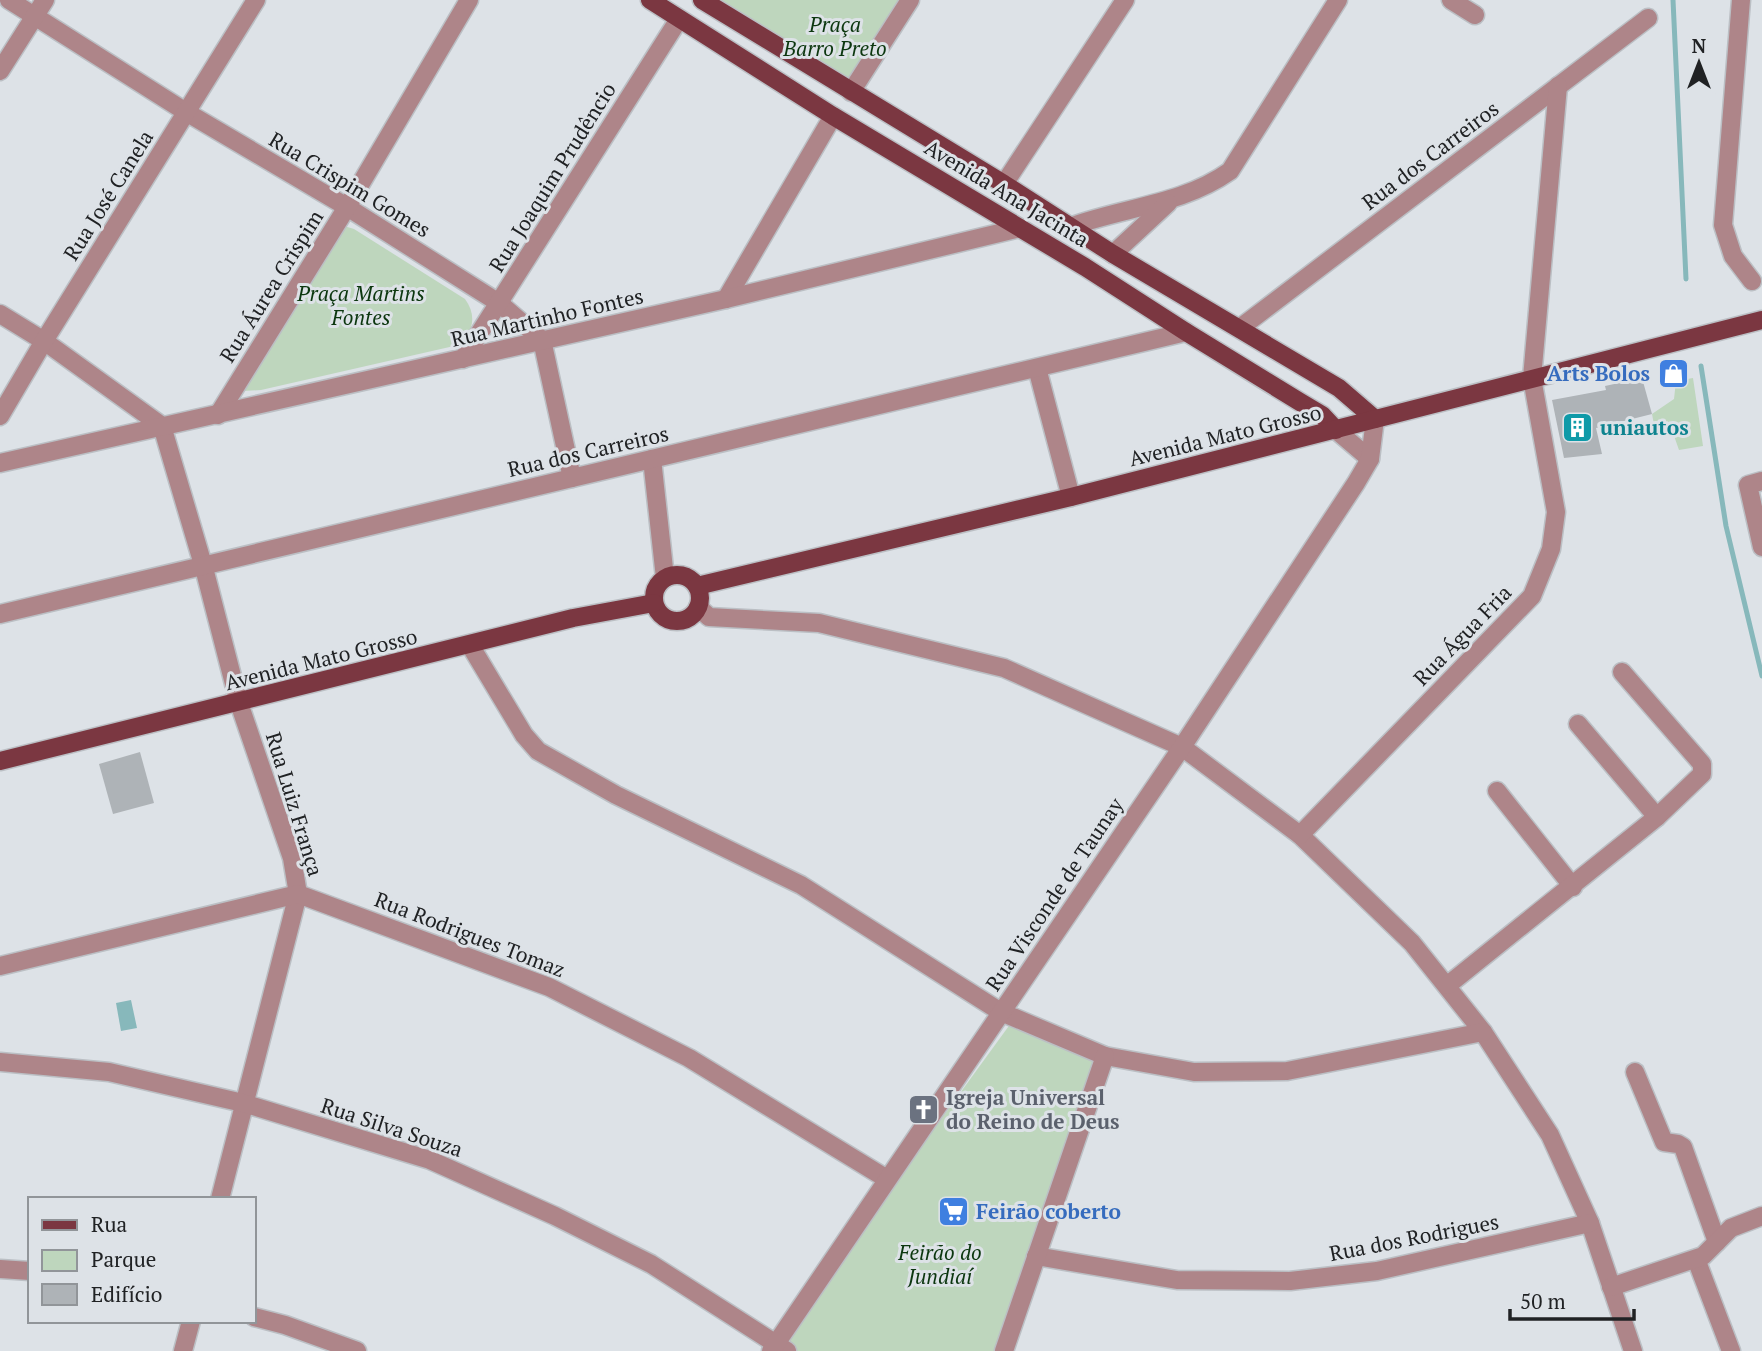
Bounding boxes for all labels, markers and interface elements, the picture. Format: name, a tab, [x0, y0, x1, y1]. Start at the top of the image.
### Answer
park label: Praça Barro Preto	[782, 10, 887, 62]
north arrow	[1664, 28, 1734, 98]
text: N	[1692, 33, 1707, 58]
street label: Rua Joaquim Prudêncio	[482, 77, 622, 277]
street label: Rua dos Carreiros	[1356, 94, 1504, 216]
street label: Rua José Canela	[57, 124, 159, 265]
street label: Rua Crispim Gomes	[264, 125, 436, 243]
street label: Avenida Ana Jacinta	[920, 133, 1095, 253]
street label: Rua Áurea Crispim	[213, 204, 329, 368]
park label: Praça Martins Fontes	[296, 279, 425, 331]
street label: Rua Martinho Fontes	[448, 281, 646, 353]
shop icon: Arts Bolos	[1656, 356, 1690, 390]
place label: Arts Bolos	[1547, 359, 1650, 387]
street label: Avenida Mato Grosso	[1126, 398, 1324, 472]
building icon: uniautos	[1560, 410, 1594, 444]
place label: uniautos	[1600, 413, 1689, 441]
street label: Rua dos Carreiros	[505, 419, 671, 483]
street label: Rua Água Fria	[1407, 578, 1517, 691]
street label: Avenida Mato Grosso	[222, 622, 420, 696]
street label: Rua Luiz França	[260, 728, 330, 880]
street label: Rua Visconde de Taunay	[979, 792, 1129, 996]
street label: Rua Rodrigues Tomaz	[371, 885, 569, 983]
place label: Igreja Universal do Reino de Deus	[946, 1083, 1120, 1135]
street label: Rua Silva Souza	[318, 1091, 467, 1163]
church icon: Igreja Universal do Reino de Deus	[906, 1092, 940, 1126]
supermarket icon: Feirão coberto	[936, 1194, 970, 1228]
legend	[28, 1197, 256, 1323]
place label: Feirão coberto	[976, 1197, 1121, 1225]
street label: Rua dos Rodrigues	[1327, 1207, 1501, 1267]
text: Rua	[91, 1210, 127, 1238]
park label: Feirão do Jundiaí	[897, 1238, 982, 1290]
text: Parque	[91, 1245, 156, 1273]
scale bar	[1510, 1278, 1634, 1322]
text: Edifício	[91, 1280, 162, 1308]
text: 50 m	[1520, 1287, 1566, 1315]

